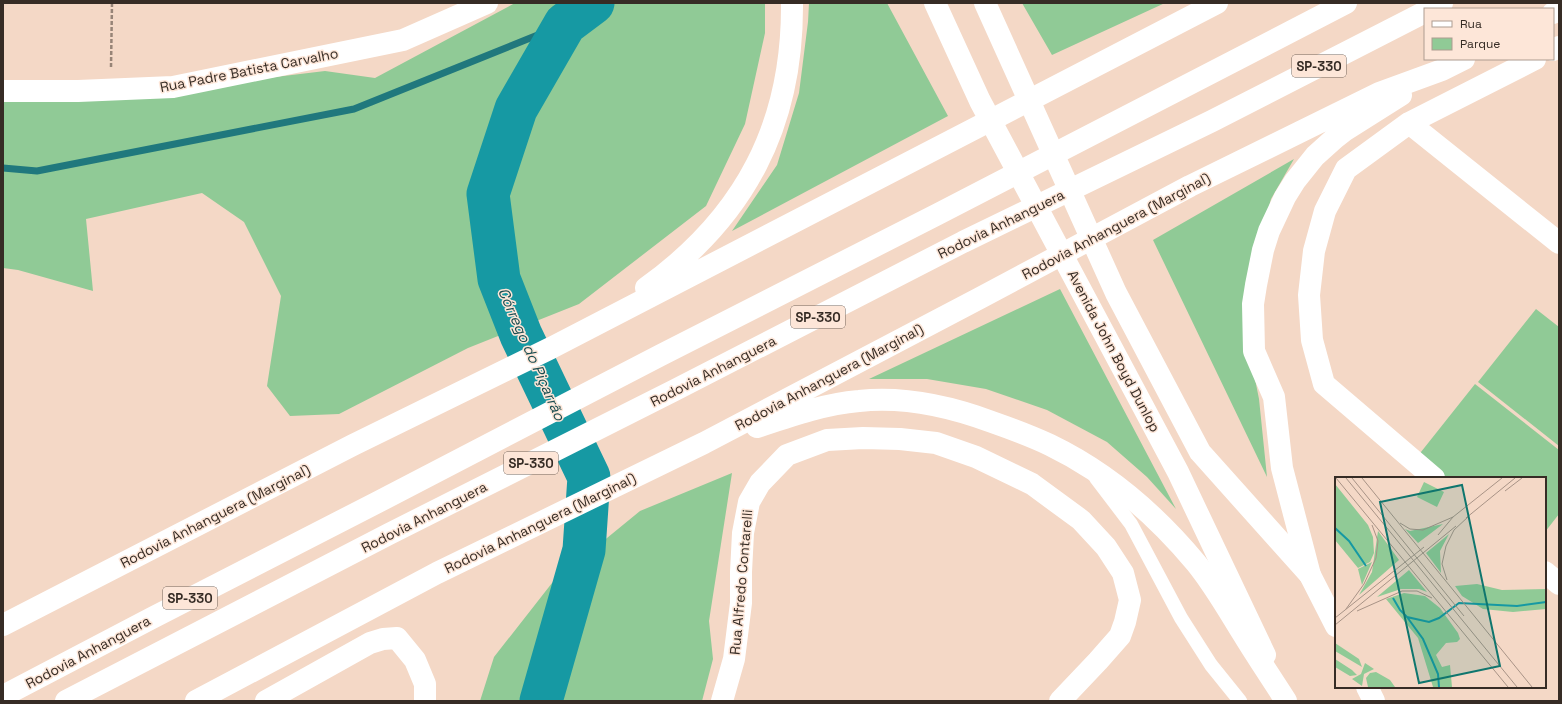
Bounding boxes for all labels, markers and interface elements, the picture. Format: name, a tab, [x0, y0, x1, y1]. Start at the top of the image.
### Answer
legend	[1424, 8, 1554, 60]
text: Rua	[1460, 16, 1482, 32]
text: Parque	[1460, 36, 1500, 52]
street label: Rua Padre Batista Carvalho	[158, 44, 340, 96]
road number: SP-330	[1292, 55, 1346, 77]
street label: Rodovia Anhanguera (Marginal)	[1019, 169, 1213, 283]
street label: Rodovia Anhanguera	[935, 185, 1067, 263]
street label: Avenida John Boyd Dunlop	[1064, 267, 1164, 435]
water label: Córrego do Piçarrão	[494, 285, 570, 424]
road number: SP-330	[791, 306, 845, 328]
street label: Rodovia Anhanguera (Marginal)	[732, 320, 926, 434]
street label: Rodovia Anhanguera	[647, 331, 779, 411]
road number: SP-330	[504, 452, 558, 474]
street label: Rodovia Anhanguera (Marginal)	[117, 460, 313, 572]
street label: Rodovia Anhanguera (Marginal)	[441, 469, 639, 577]
street label: Rodovia Anhanguera	[358, 477, 490, 557]
inset map	[1335, 477, 1546, 688]
street label: Rua Alfredo Contarelli	[726, 509, 756, 655]
road number: SP-330	[163, 587, 217, 609]
street label: Rodovia Anhanguera	[22, 611, 154, 693]

